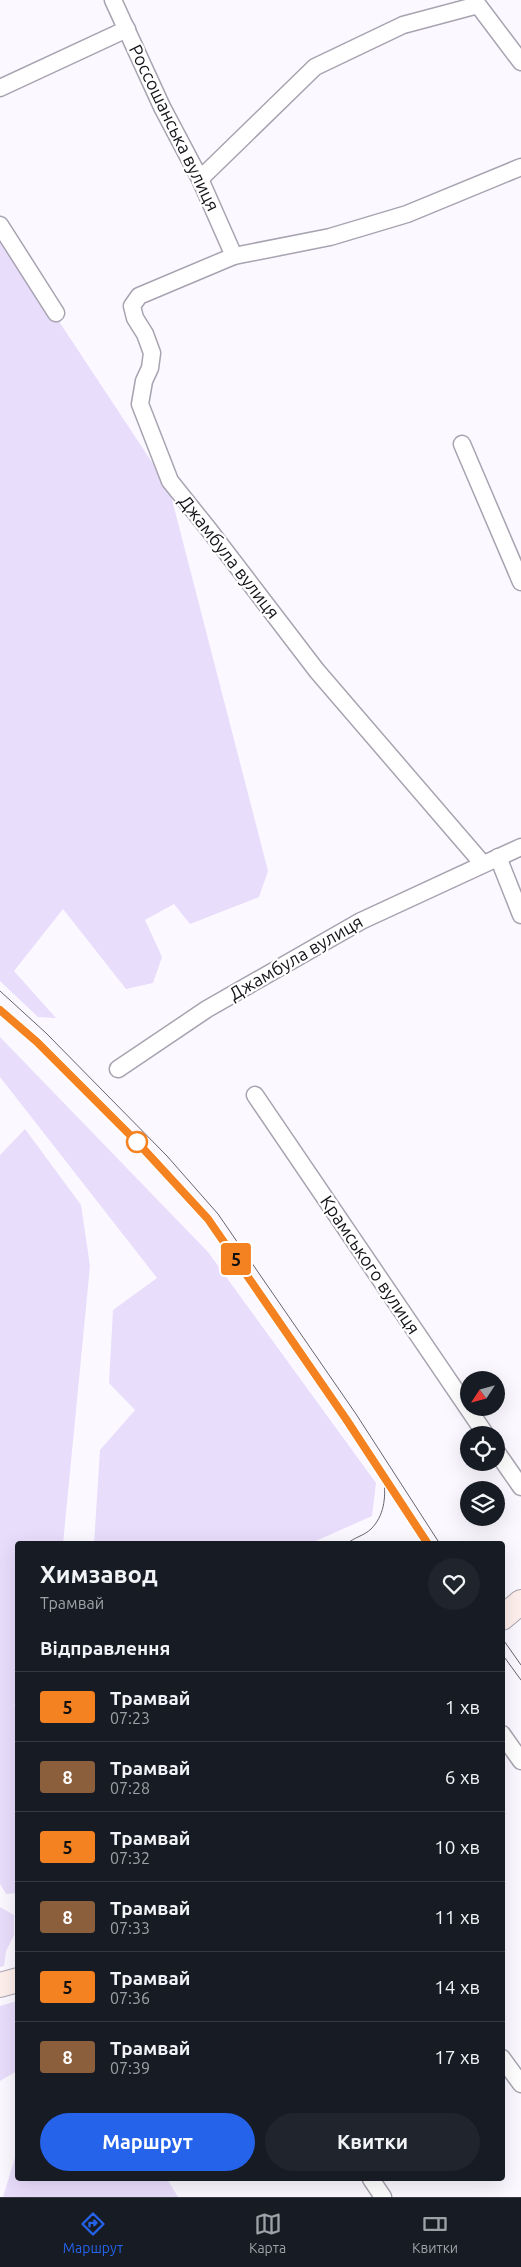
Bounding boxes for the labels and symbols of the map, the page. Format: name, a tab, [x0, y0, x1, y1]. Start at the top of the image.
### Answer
street label: Россошанська вулиця	[126, 41, 224, 214]
street label: Джамбула вулиця	[175, 491, 284, 622]
street label: Джамбула вулиця	[225, 911, 366, 1004]
unlabelled marker	[126, 1131, 148, 1153]
street label: Крамського вулиця	[317, 1191, 425, 1337]
line badge: 5	[220, 1243, 252, 1275]
north arrow	[460, 1371, 505, 1416]

